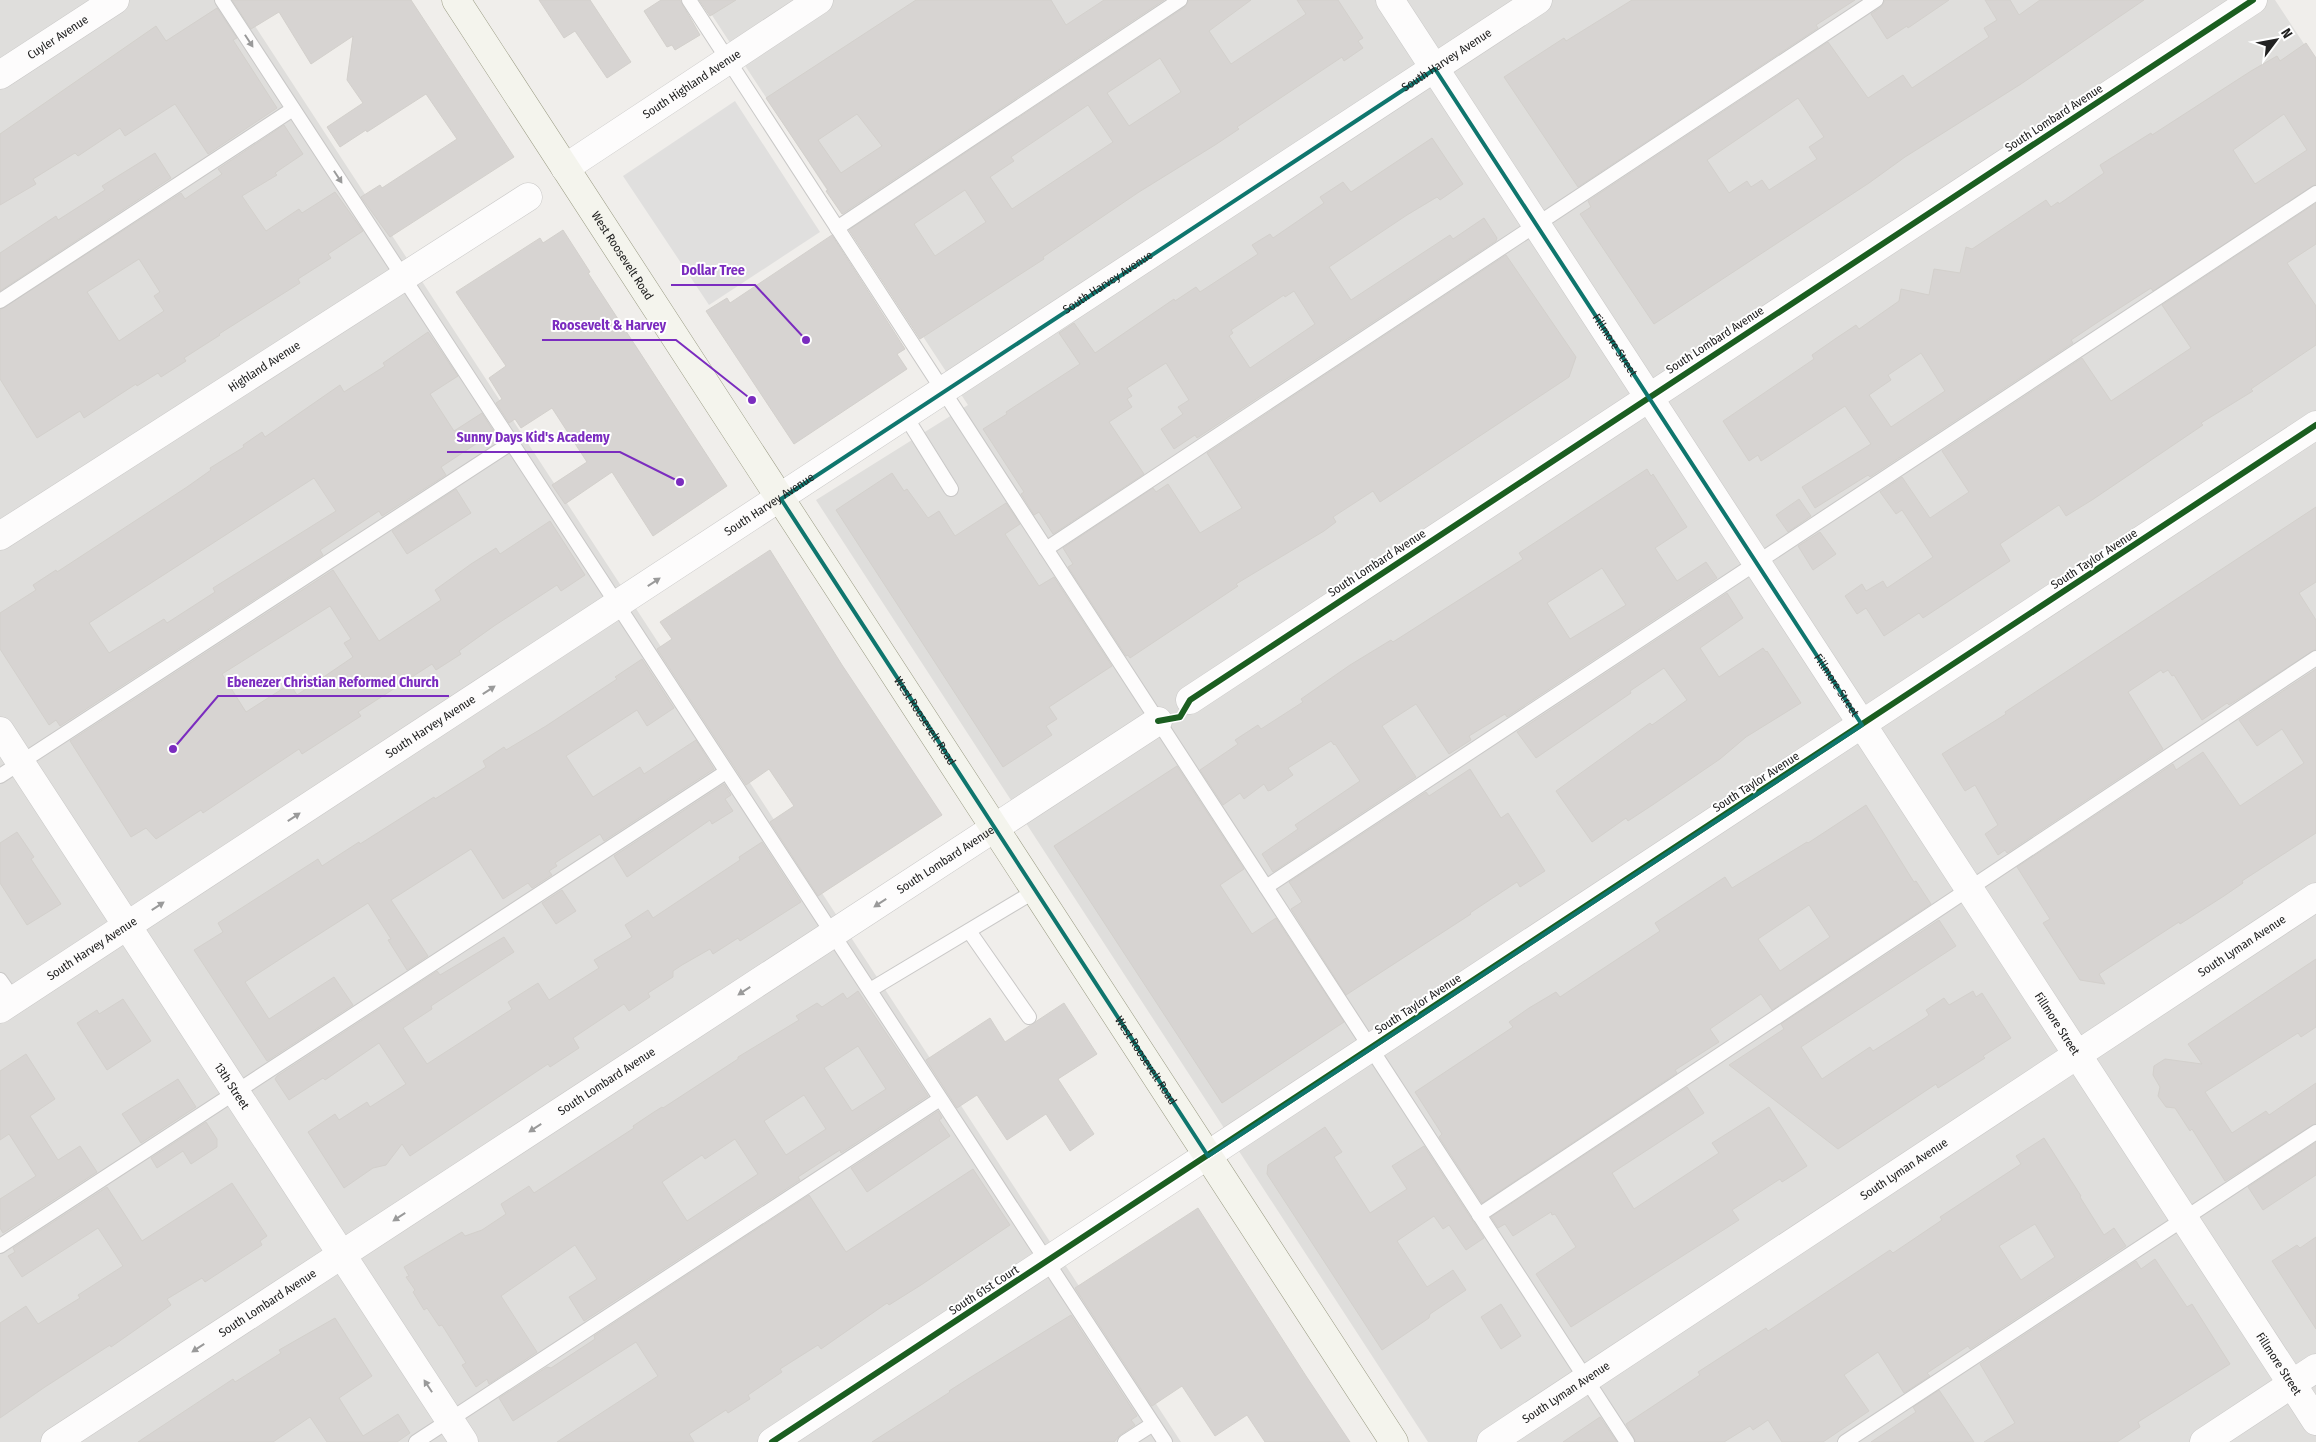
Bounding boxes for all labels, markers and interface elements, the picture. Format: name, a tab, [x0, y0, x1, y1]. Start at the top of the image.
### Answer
street label: Cuyler Avenue	[25, 12, 91, 62]
north arrow	[2251, 15, 2301, 65]
street label: South Harvey Avenue	[1399, 25, 1494, 95]
text: N	[2277, 25, 2296, 41]
one-way arrow	[244, 34, 253, 47]
street label: South Highland Avenue	[640, 47, 743, 122]
street label: South Lombard Avenue	[2003, 81, 2105, 155]
one-way arrow	[333, 170, 342, 183]
street label: West Roosevelt Road	[588, 209, 656, 303]
street label: South Harvey Avenue	[1060, 248, 1155, 317]
callout: Dollar Tree	[671, 256, 755, 285]
text: Dollar Tree	[681, 262, 745, 279]
street label: South Lombard Avenue	[1664, 303, 1766, 377]
callout: Roosevelt & Harvey	[542, 311, 676, 340]
street label: Fillmore Street	[1589, 311, 1640, 379]
text: Roosevelt & Harvey	[552, 317, 666, 334]
street label: Highland Avenue	[226, 338, 303, 395]
callout: Sunny Days Kid's Academy	[447, 423, 620, 452]
text: Sunny Days Kid's Academy	[456, 429, 610, 446]
street label: South Harvey Avenue	[722, 470, 817, 539]
street label: South Lombard Avenue	[1326, 526, 1428, 600]
street label: South Taylor Avenue	[2048, 526, 2140, 592]
one-way arrow	[647, 577, 661, 587]
street label: Fillmore Street	[1811, 651, 1862, 719]
callout: Ebenezer Christian Reformed Church	[218, 667, 449, 696]
text: Ebenezer Christian Reformed Church	[227, 674, 439, 691]
street label: West Roosevelt Road	[891, 674, 959, 768]
one-way arrow	[482, 685, 495, 695]
street label: South Harvey Avenue	[383, 692, 478, 761]
street label: South Taylor Avenue	[1710, 749, 1802, 815]
one-way arrow	[287, 812, 301, 822]
street label: South Lombard Avenue	[894, 823, 997, 897]
one-way arrow	[874, 898, 887, 907]
one-way arrow	[151, 901, 165, 911]
street label: South Lyman Avenue	[2196, 912, 2288, 980]
street label: South Harvey Avenue	[44, 914, 140, 983]
street label: South Taylor Avenue	[1372, 971, 1464, 1037]
one-way arrow	[738, 987, 751, 996]
street label: Fillmore Street	[2032, 990, 2083, 1058]
street label: West Roosevelt Road	[1112, 1013, 1180, 1107]
street label: South Lombard Avenue	[555, 1044, 658, 1118]
street label: 13th Street	[211, 1060, 252, 1112]
one-way arrow	[528, 1123, 542, 1133]
street label: South Lyman Avenue	[1858, 1135, 1950, 1203]
one-way arrow	[392, 1212, 406, 1222]
street label: South 61st Court	[947, 1262, 1021, 1318]
street label: South Lombard Avenue	[216, 1266, 319, 1340]
street label: Fillmore Street	[2253, 1330, 2304, 1398]
one-way arrow	[192, 1344, 205, 1353]
street label: South Lyman Avenue	[1520, 1358, 1613, 1426]
one-way arrow	[423, 1380, 432, 1393]

